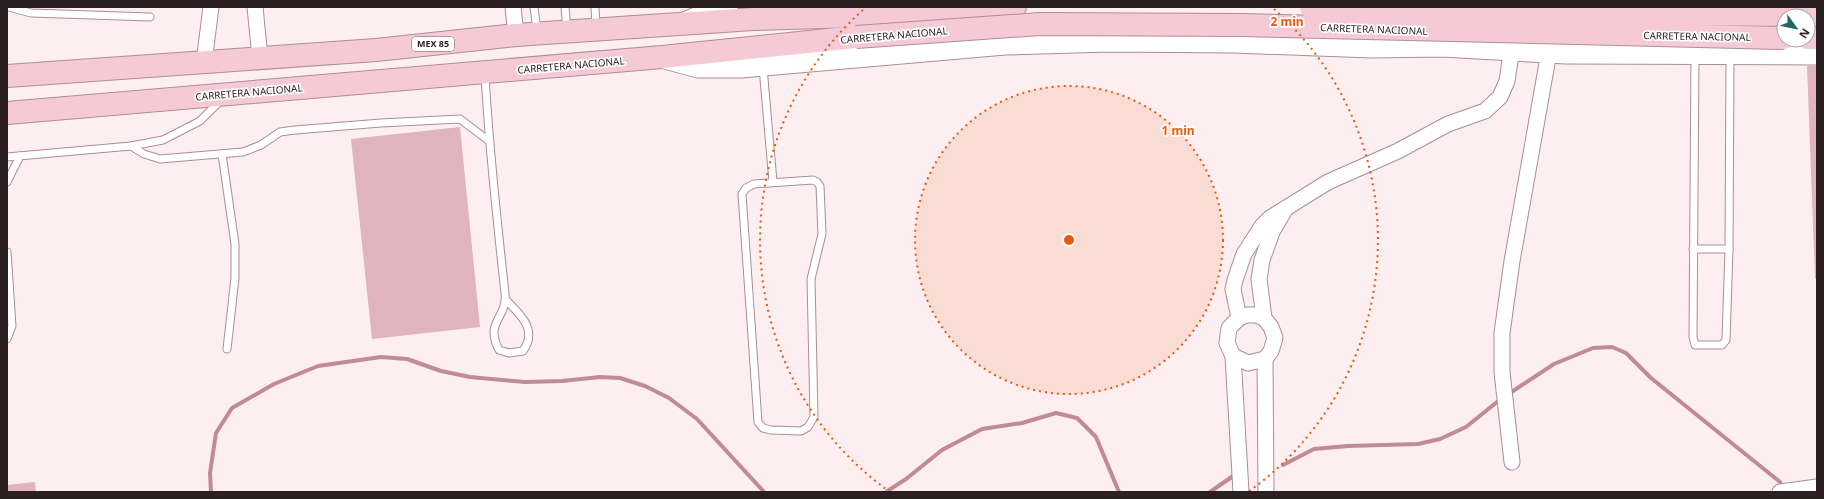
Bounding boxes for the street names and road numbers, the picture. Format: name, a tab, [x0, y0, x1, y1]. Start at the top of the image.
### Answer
street label: CARRETERA NACIONAL	[1320, 20, 1428, 38]
street label: CARRETERA NACIONAL	[840, 23, 948, 47]
street label: CARRETERA NACIONAL	[1643, 28, 1751, 44]
road number: MEX 85	[412, 37, 454, 51]
street label: CARRETERA NACIONAL	[517, 53, 625, 77]
street label: CARRETERA NACIONAL	[195, 80, 303, 104]

